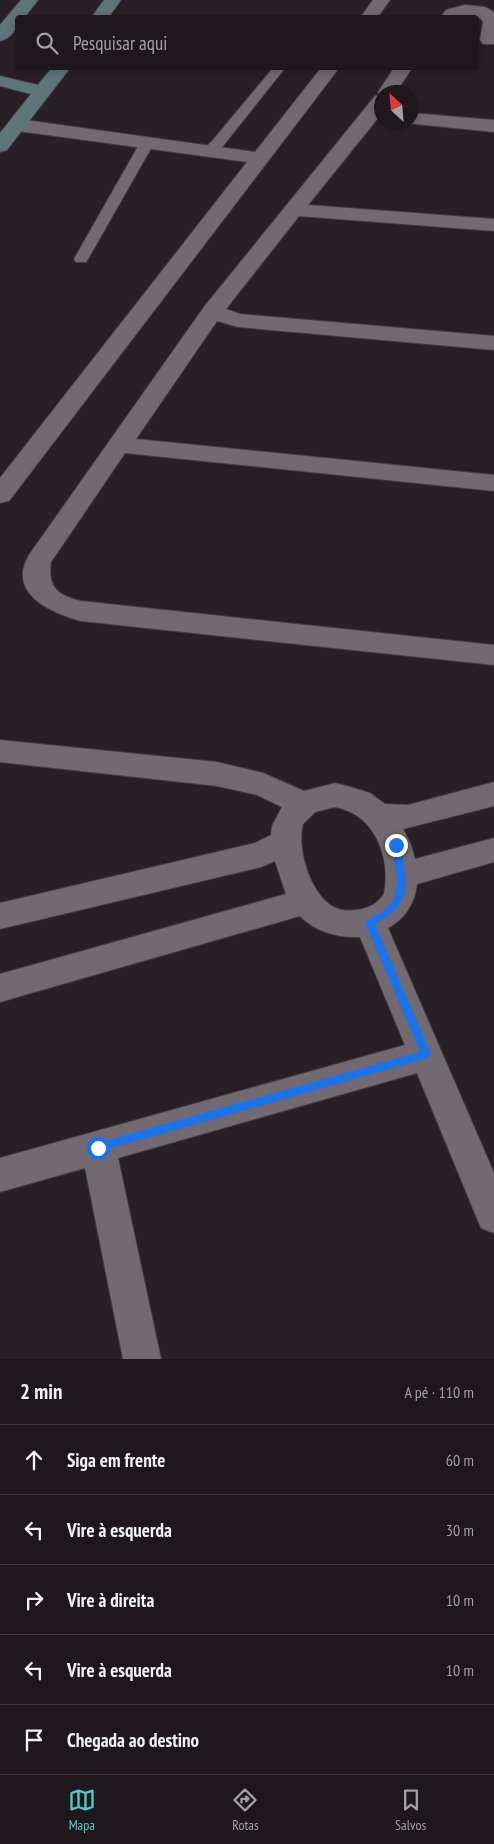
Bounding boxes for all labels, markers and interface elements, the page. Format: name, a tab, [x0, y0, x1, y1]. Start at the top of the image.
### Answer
search box	[15, 15, 479, 70]
icon: search	[33, 29, 61, 57]
text: Pesquisar aqui	[73, 31, 167, 55]
north arrow	[374, 85, 419, 130]
route end	[385, 834, 408, 857]
route start	[87, 1137, 110, 1160]
text: 2 min	[20, 1378, 62, 1405]
text: A pé · 110 m	[404, 1382, 474, 1402]
icon: ahead	[20, 1446, 48, 1474]
text: Siga em frente	[67, 1448, 165, 1472]
text: 60 m	[446, 1450, 474, 1470]
icon: left	[20, 1516, 48, 1544]
text: Vire à esquerda	[67, 1518, 172, 1542]
text: 30 m	[446, 1520, 474, 1540]
icon: right	[20, 1586, 48, 1614]
text: Vire à direita	[67, 1588, 154, 1612]
text: 10 m	[446, 1590, 474, 1610]
icon: left	[20, 1656, 48, 1684]
text: Vire à esquerda	[67, 1658, 172, 1682]
text: 10 m	[446, 1660, 474, 1680]
icon: arrive	[20, 1726, 48, 1754]
text: Chegada ao destino	[67, 1728, 199, 1752]
tab: Mapa	[68, 1786, 96, 1834]
tab: Rotas	[231, 1786, 259, 1834]
tab: Salvos	[395, 1786, 426, 1834]

